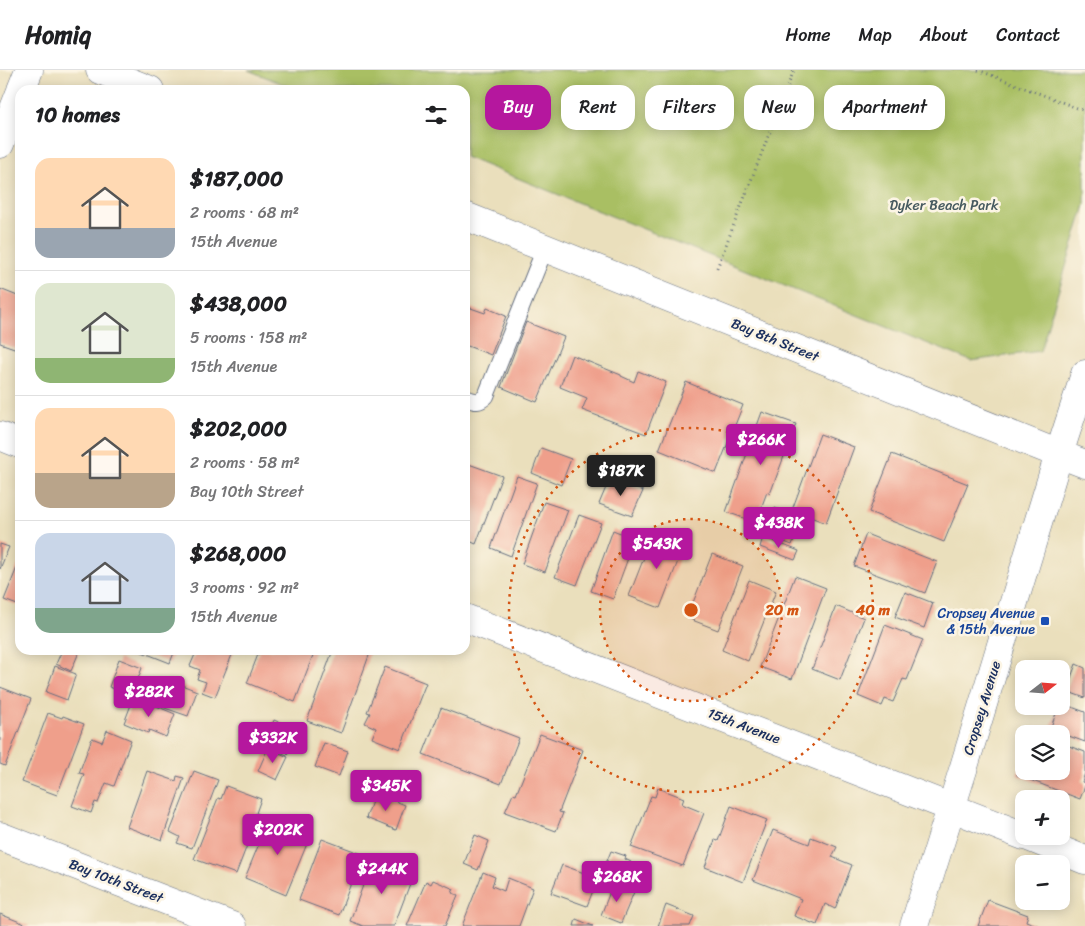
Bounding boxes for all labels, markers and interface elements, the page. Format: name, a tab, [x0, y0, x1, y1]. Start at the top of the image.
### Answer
text: Homiq	[25, 14, 91, 56]
text: Home	[786, 19, 831, 51]
text: Map	[859, 19, 892, 51]
text: About	[920, 19, 968, 51]
text: Contact	[996, 19, 1060, 51]
chip: Buy	[485, 85, 551, 130]
chip: Rent	[561, 85, 635, 130]
chip: Filters	[645, 85, 734, 130]
chip: New	[744, 85, 814, 130]
chip: Apartment	[824, 85, 945, 130]
text: 10 homes	[35, 96, 120, 134]
icon: filters	[422, 101, 450, 129]
text: $187,000	[190, 160, 283, 198]
icon: home	[75, 178, 135, 238]
park label: Dyker Beach Park	[889, 193, 999, 218]
text: 2 rooms · 68 m²	[190, 198, 299, 227]
text: 15th Avenue	[190, 227, 277, 256]
text: $438,000	[190, 285, 287, 323]
icon: home	[75, 303, 135, 363]
street label: Bay 8th Street	[727, 311, 824, 370]
text: 5 rooms · 158 m²	[190, 323, 307, 352]
text: 15th Avenue	[190, 352, 277, 381]
text: $202,000	[190, 410, 287, 448]
pin: $266K	[726, 424, 796, 466]
text: $266K	[737, 425, 785, 454]
icon: home	[75, 428, 135, 488]
text: 2 rooms · 58 m²	[190, 448, 300, 477]
pin: $187K	[586, 454, 656, 497]
text: $187K	[598, 456, 644, 485]
text: Bay 10th Street	[190, 477, 304, 506]
pin: $438K	[744, 506, 814, 549]
text: $438K	[755, 508, 803, 537]
pin: $543K	[622, 528, 692, 570]
text: $543K	[632, 529, 682, 558]
text: $268,000	[190, 535, 286, 573]
icon: home	[75, 553, 135, 613]
text: 3 rooms · 92 m²	[190, 573, 299, 602]
text: 20 m	[764, 597, 799, 623]
text: 40 m	[855, 597, 891, 623]
centre of rings	[682, 601, 700, 619]
place label: Cropsey Avenue & 15th Avenue	[937, 601, 1035, 642]
text: 15th Avenue	[190, 602, 277, 631]
marker: Cropsey Avenue & 15th Avenue	[1039, 615, 1051, 627]
street label: Cropsey Avenue	[956, 658, 1008, 758]
north arrow	[1015, 660, 1070, 715]
map controls	[1015, 660, 1070, 910]
pin: $282K	[114, 676, 184, 718]
text: $282K	[125, 677, 173, 706]
street label: 15th Avenue	[704, 701, 784, 751]
pin: $332K	[238, 722, 308, 764]
text: $332K	[249, 723, 297, 752]
button: layers	[1015, 725, 1070, 780]
pin: $345K	[351, 770, 421, 812]
text: $345K	[361, 771, 411, 800]
button: +	[1015, 790, 1070, 845]
pin: $202K	[243, 814, 313, 856]
text: $202K	[253, 815, 303, 844]
street label: Bay 10th Street	[65, 852, 168, 911]
pin: $244K	[347, 852, 417, 895]
text: $244K	[357, 854, 407, 883]
button: −	[1015, 855, 1070, 910]
pin: $268K	[582, 860, 652, 903]
text: $268K	[593, 862, 641, 891]

